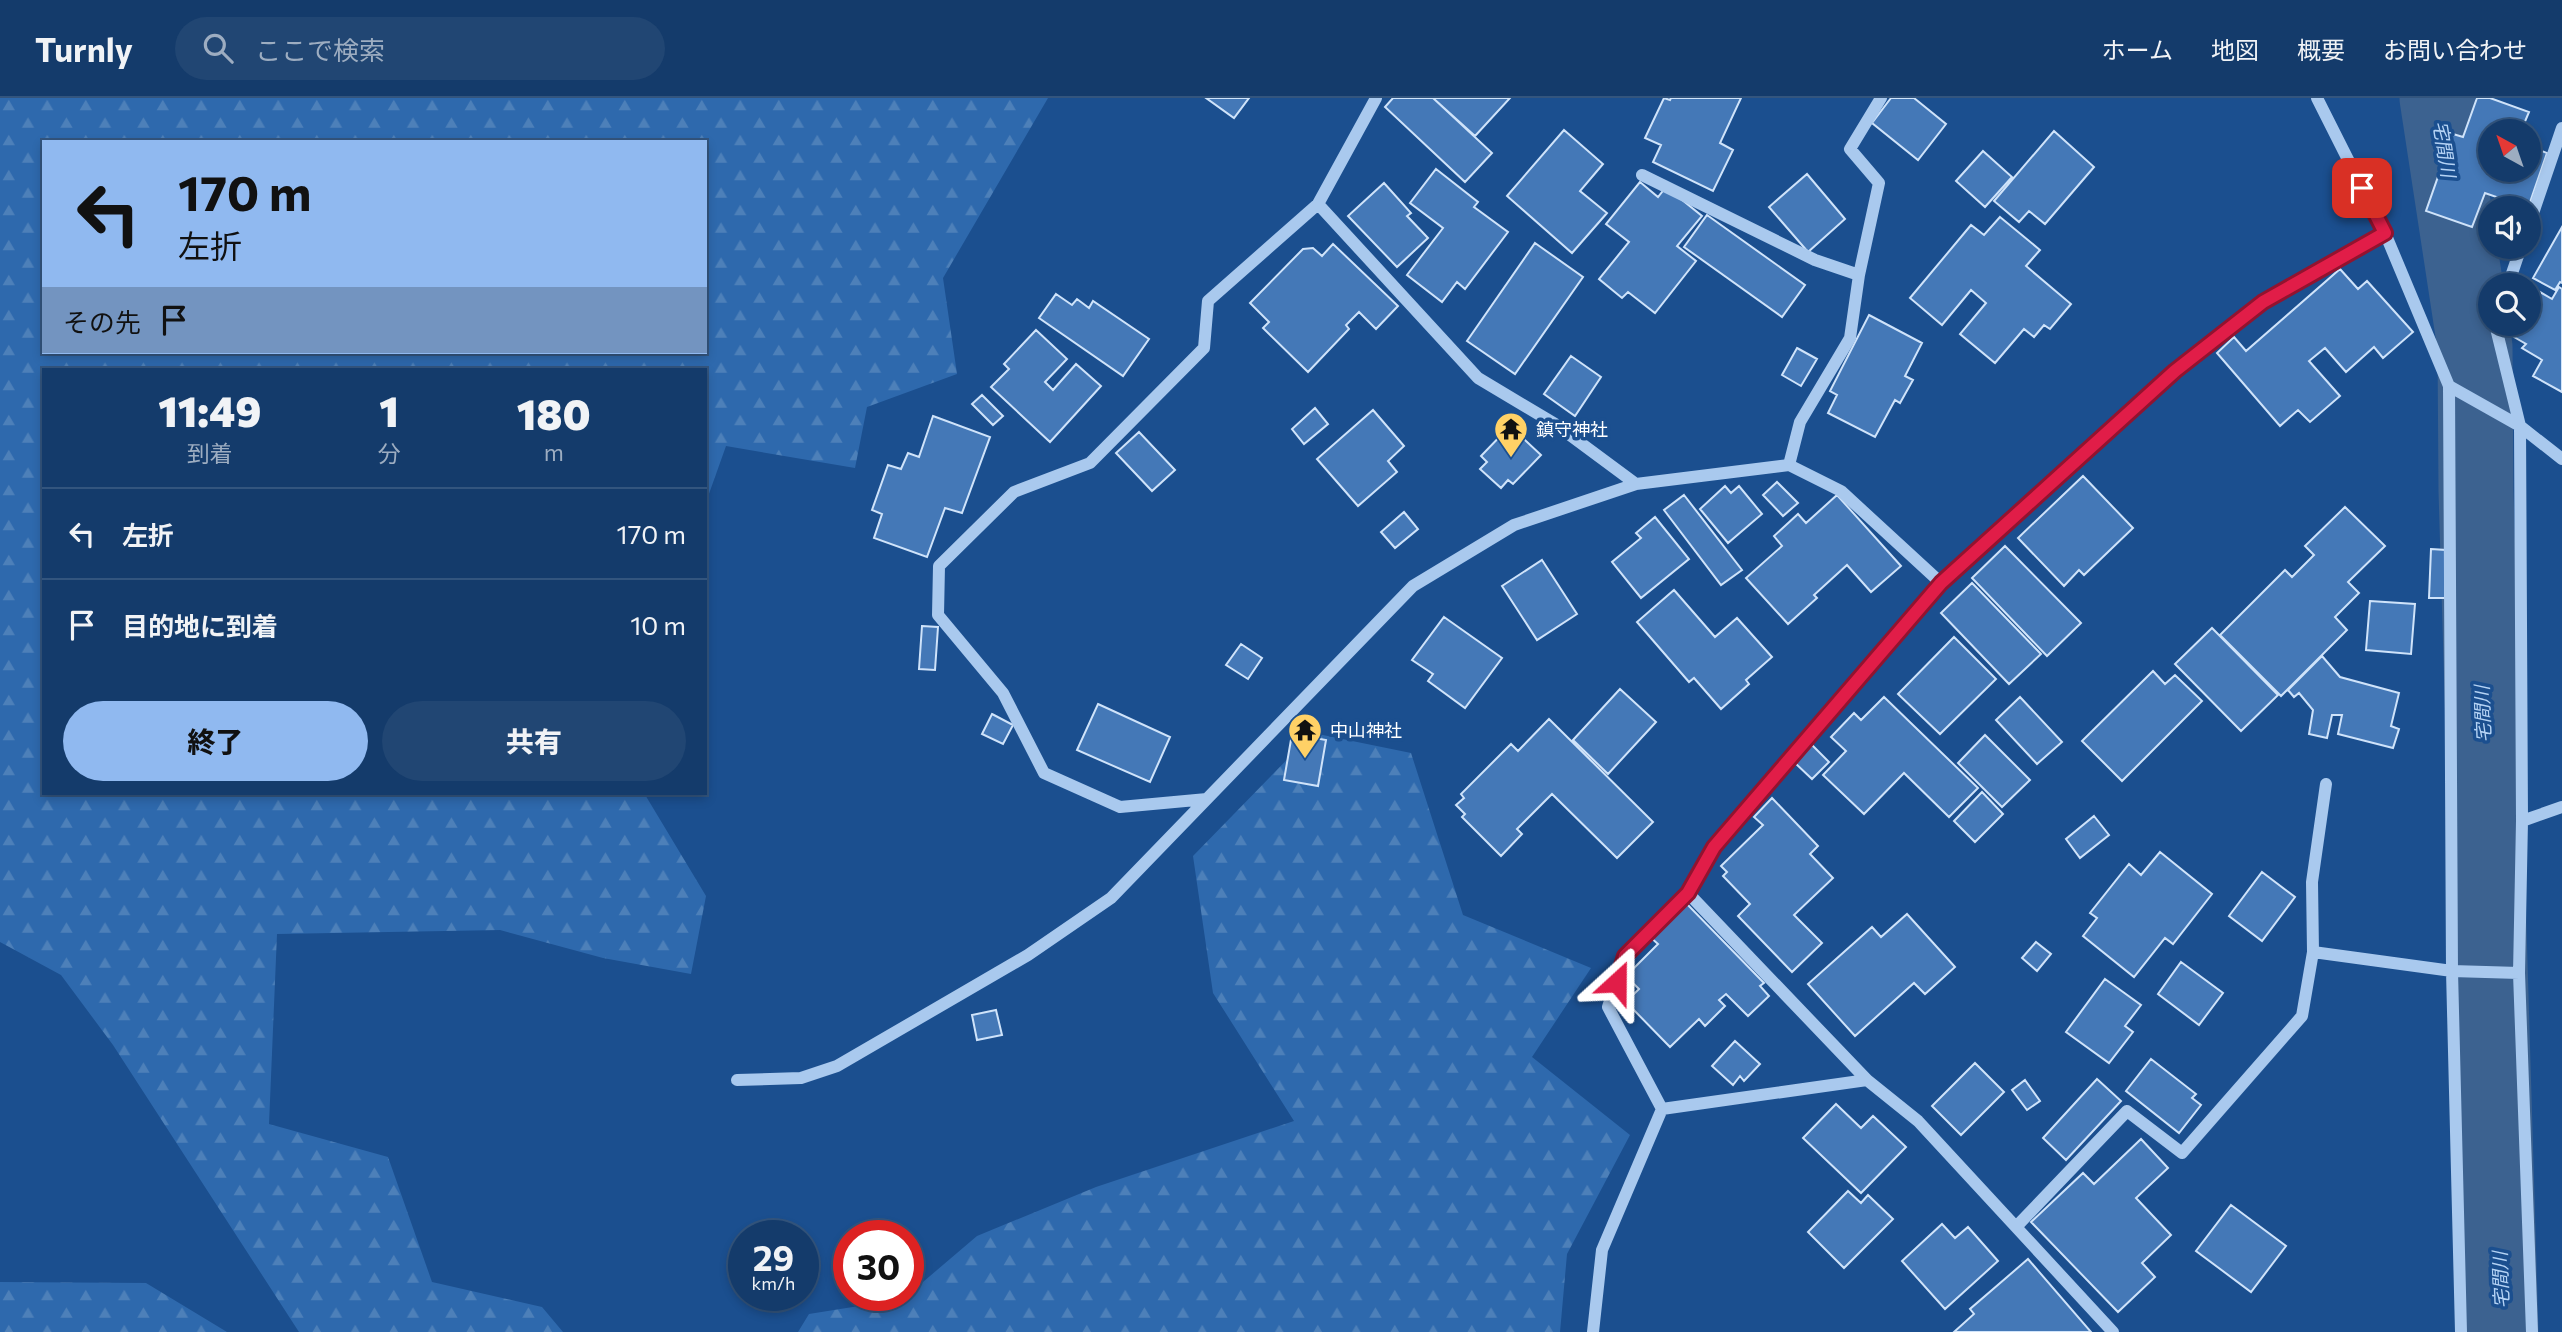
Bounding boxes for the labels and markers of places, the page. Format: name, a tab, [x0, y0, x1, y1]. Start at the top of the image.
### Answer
pin	[2332, 158, 2392, 218]
temple icon: 鎮守神社	[1492, 410, 1530, 459]
place label: 鎮守神社	[1536, 418, 1608, 440]
temple icon: 中山神社	[1286, 711, 1324, 760]
place label: 中山神社	[1330, 719, 1402, 741]

